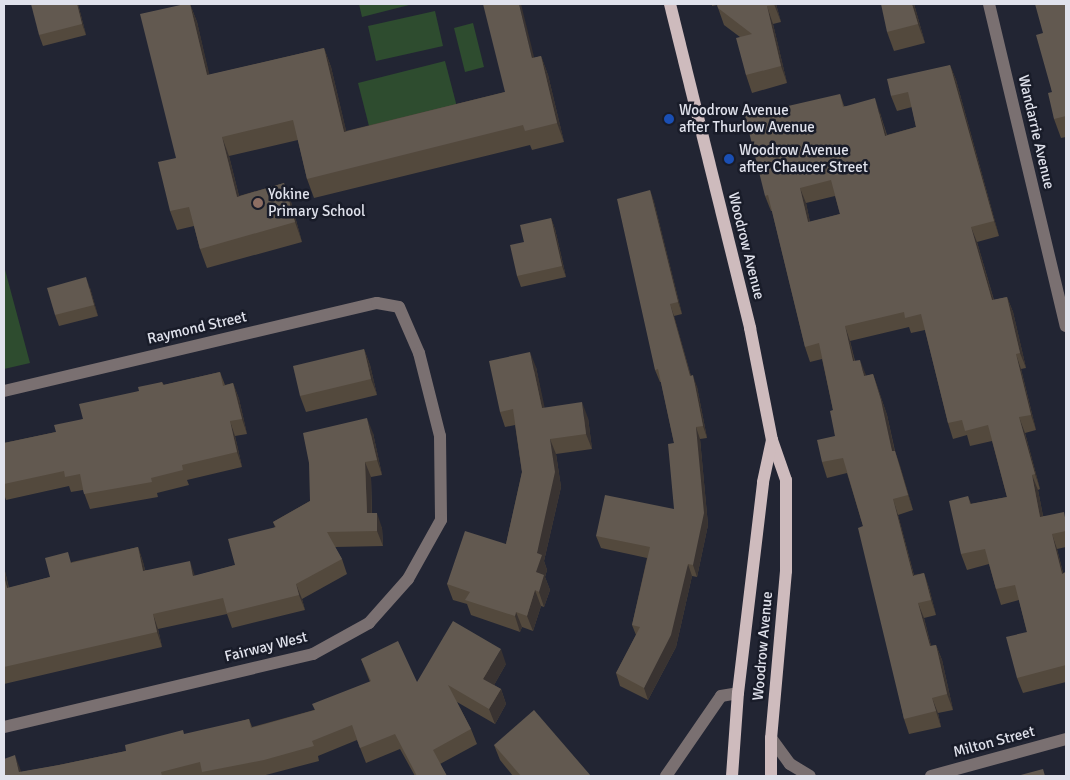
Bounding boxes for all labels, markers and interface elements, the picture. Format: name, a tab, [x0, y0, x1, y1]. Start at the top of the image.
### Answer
street label: Wandarrie Avenue	[1014, 73, 1058, 191]
place label: Woodrow Avenue after Thurlow Avenue	[679, 101, 815, 136]
marker: Woodrow Avenue after Thurlow Avenue	[663, 113, 675, 125]
place label: Woodrow Avenue after Chaucer Street	[739, 141, 868, 176]
marker: Woodrow Avenue after Chaucer Street	[723, 153, 735, 165]
place label: Yokine Primary School	[268, 185, 365, 220]
street label: Woodrow Avenue	[724, 191, 768, 301]
marker: Yokine Primary School	[252, 197, 264, 209]
street label: Raymond Street	[145, 308, 249, 348]
street label: Woodrow Avenue	[749, 591, 777, 701]
street label: Fairway West	[223, 628, 309, 666]
street label: Milton Street	[951, 722, 1037, 762]

